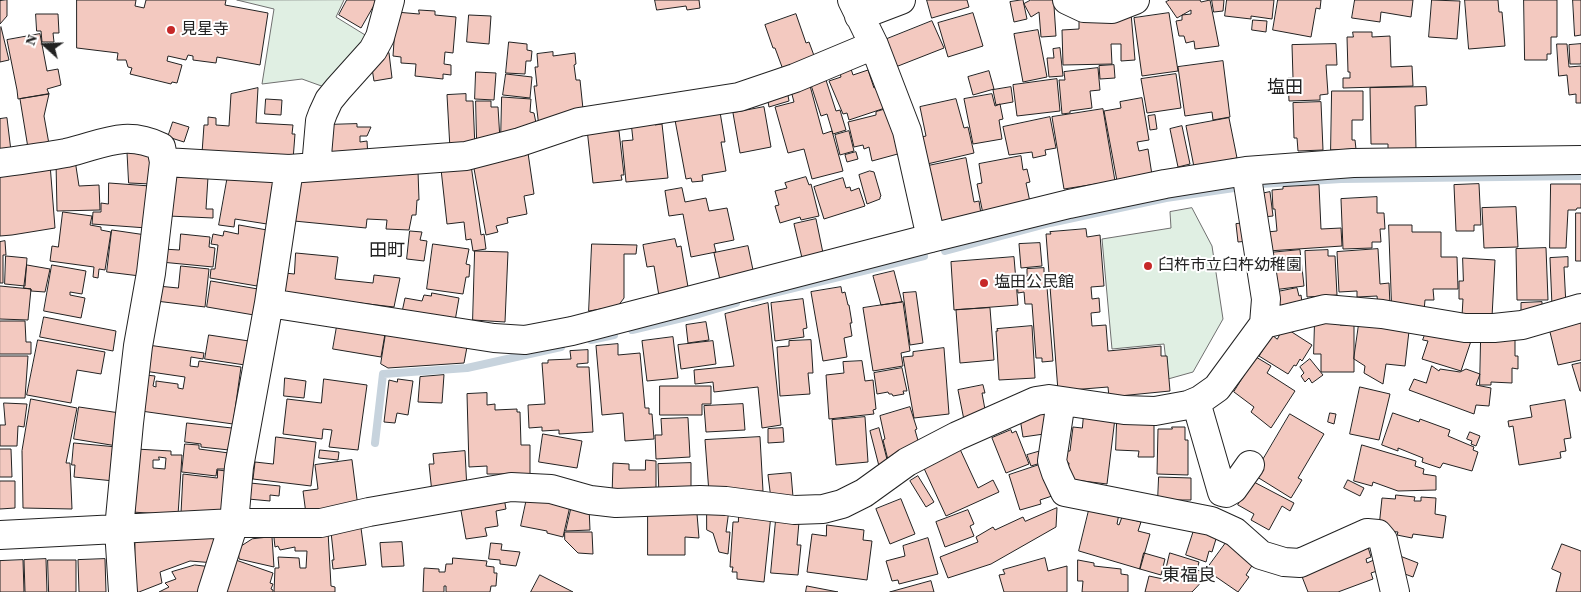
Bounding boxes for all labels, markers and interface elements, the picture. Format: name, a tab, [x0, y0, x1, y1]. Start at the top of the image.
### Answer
north arrow	[20, 20, 70, 70]
place label: 見星寺	[181, 20, 229, 40]
marker: 見星寺	[165, 24, 177, 36]
text: N	[20, 32, 42, 48]
district label: 塩田	[1267, 77, 1303, 99]
district label: 田町	[369, 240, 405, 262]
place label: 臼杵市立臼杵幼稚園	[1158, 256, 1302, 276]
marker: 臼杵市立臼杵幼稚園	[1142, 260, 1154, 272]
place label: 塩田公民館	[994, 273, 1074, 293]
marker: 塩田公民館	[978, 277, 990, 289]
district label: 東福良	[1162, 565, 1216, 587]

